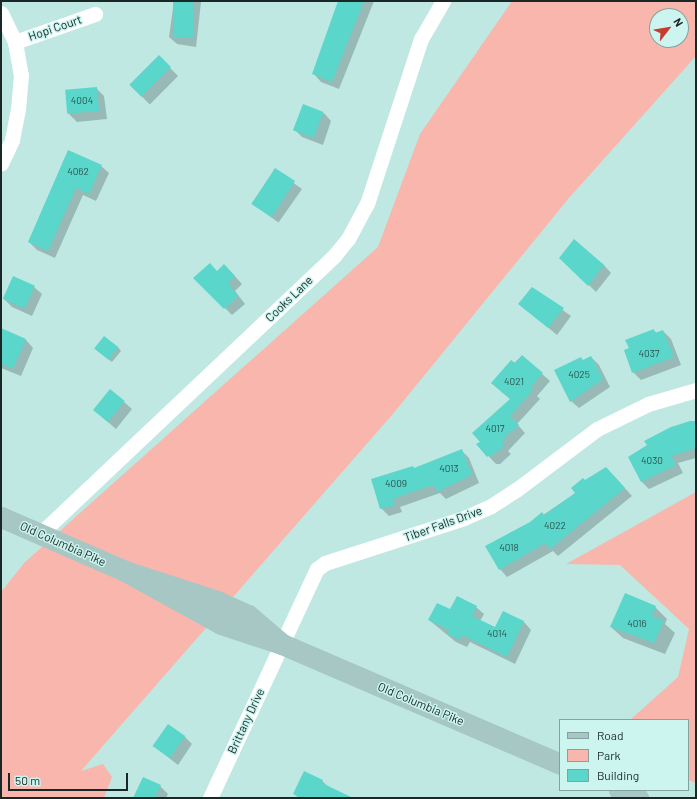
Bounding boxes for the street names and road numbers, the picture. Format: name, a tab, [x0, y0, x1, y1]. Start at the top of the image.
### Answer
street label: Hopi Court	[26, 12, 84, 44]
street label: Cooks Lane	[262, 273, 316, 325]
street label: Tiber Falls Drive	[402, 503, 484, 545]
street label: Old Columbia Pike	[18, 519, 108, 569]
street label: Old Columbia Pike	[376, 679, 466, 729]
street label: Brittany Drive	[225, 686, 267, 756]

